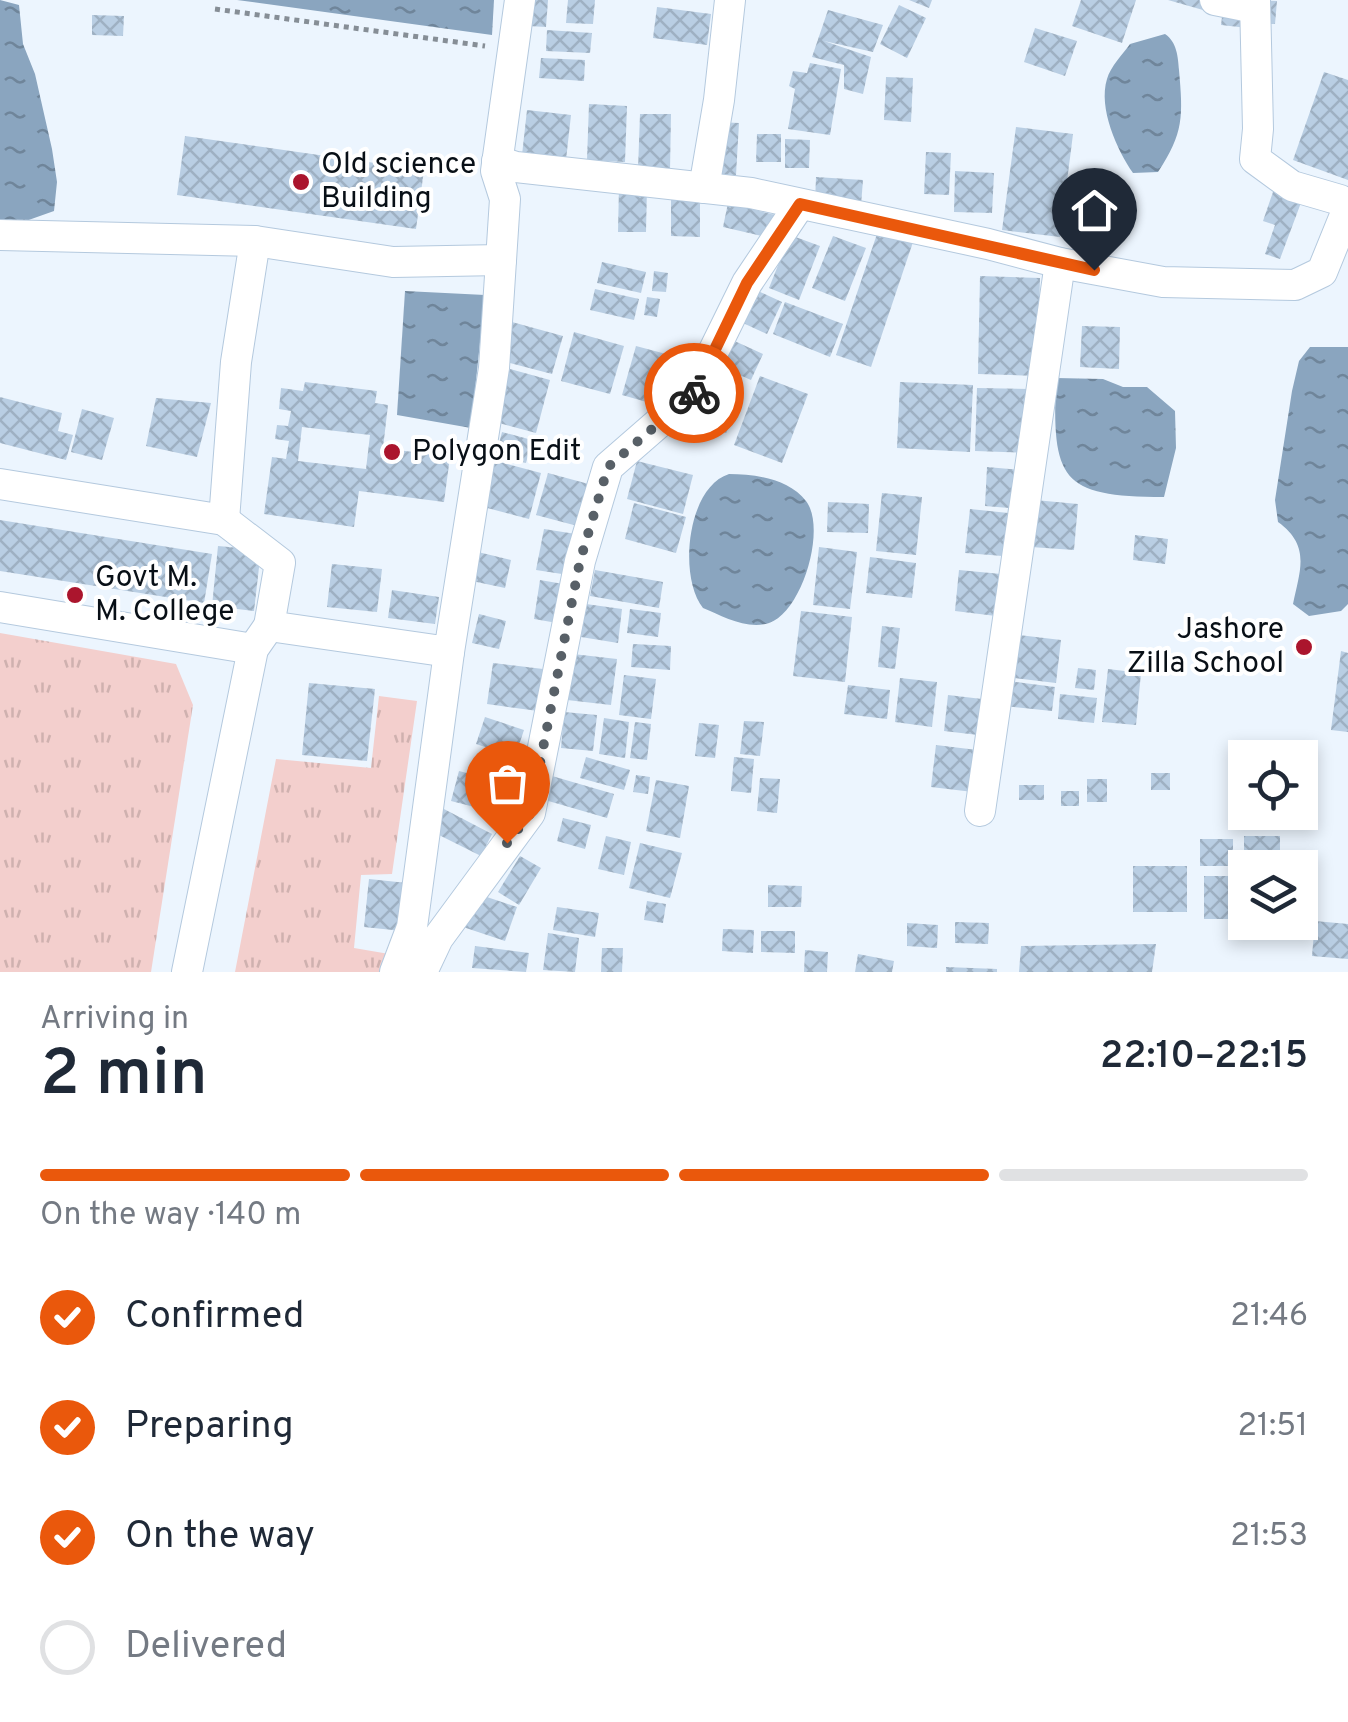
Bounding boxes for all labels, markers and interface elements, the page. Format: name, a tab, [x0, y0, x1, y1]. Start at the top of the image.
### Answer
place label: Old science Building	[321, 147, 476, 218]
pin	[1052, 168, 1137, 271]
marker: Old science Building	[290, 171, 312, 193]
icon: home	[1067, 183, 1122, 238]
courier	[644, 343, 744, 443]
icon: bike	[667, 366, 722, 421]
place label: Polygon Edit	[412, 434, 581, 471]
marker: Polygon Edit	[381, 441, 403, 463]
place label: Govt M. M. College	[95, 560, 234, 631]
marker: Govt M. M. College	[64, 584, 86, 606]
place label: Jashore Zilla School	[1127, 612, 1284, 683]
marker: Jashore Zilla School	[1293, 636, 1315, 658]
map controls	[1228, 740, 1318, 940]
button: locate	[1228, 740, 1318, 830]
pin	[465, 741, 550, 844]
icon: bag	[480, 756, 535, 811]
button: layers	[1228, 850, 1318, 940]
text: Arriving in	[40, 1000, 189, 1040]
text: 22:10–22:15	[1100, 1033, 1308, 1082]
text: 2 min	[40, 1036, 208, 1118]
text: On the way · 140 m	[40, 1196, 301, 1236]
icon: check	[40, 1290, 95, 1345]
text: Confirmed	[125, 1293, 304, 1342]
text: 21:46	[1230, 1297, 1308, 1337]
icon: check	[40, 1400, 95, 1455]
text: Preparing	[125, 1403, 294, 1452]
text: 21:51	[1237, 1407, 1308, 1447]
icon: check	[40, 1510, 95, 1565]
text: On the way	[125, 1513, 315, 1562]
text: 21:53	[1230, 1517, 1308, 1557]
text: Delivered	[125, 1623, 287, 1672]

